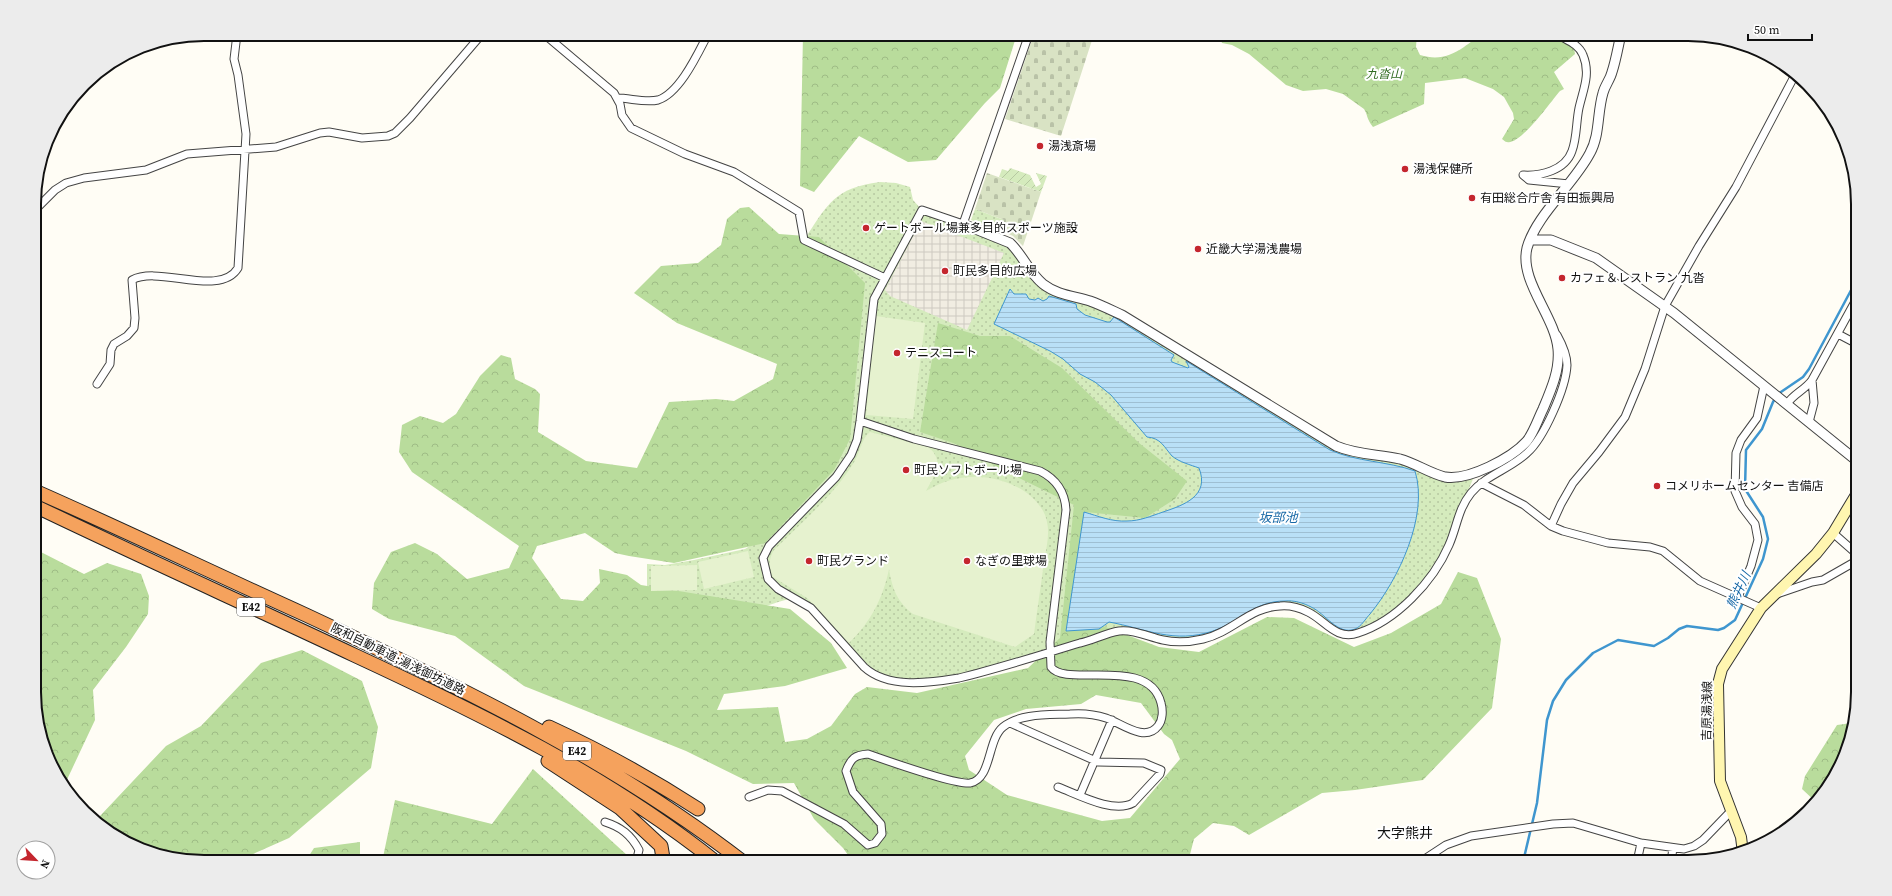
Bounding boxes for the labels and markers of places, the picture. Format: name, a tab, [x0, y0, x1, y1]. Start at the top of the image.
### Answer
place label: 湯浅斎場	[1048, 138, 1096, 154]
marker: 湯浅斎場	[1035, 141, 1045, 151]
place label: 湯浅保健所	[1413, 161, 1473, 177]
marker: 湯浅保健所	[1400, 164, 1410, 174]
place label: 有田総合庁舎 有田振興局	[1480, 190, 1615, 206]
marker: 有田総合庁舎 有田振興局	[1467, 193, 1477, 203]
place label: ゲートボール場兼多目的スポーツ施設	[874, 220, 1078, 236]
marker: ゲートボール場兼多目的スポーツ施設	[861, 223, 871, 233]
place label: 近畿大学湯浅農場	[1206, 241, 1302, 257]
marker: 近畿大学湯浅農場	[1193, 244, 1203, 254]
place label: 町民多目的広場	[953, 263, 1037, 279]
marker: 町民多目的広場	[940, 266, 950, 276]
place label: カフェ＆レストラン 九沓	[1570, 270, 1705, 286]
marker: カフェ＆レストラン 九沓	[1557, 273, 1567, 283]
place label: テニスコート	[905, 345, 977, 361]
marker: テニスコート	[892, 348, 902, 358]
place label: 町民ソフトボール場	[914, 462, 1022, 478]
marker: 町民ソフトボール場	[901, 465, 911, 475]
place label: コメリホームセンター 吉備店	[1665, 478, 1823, 494]
marker: コメリホームセンター 吉備店	[1652, 481, 1662, 491]
place label: 町民グランド	[817, 553, 889, 569]
place label: なぎの里球場	[975, 553, 1047, 569]
marker: 町民グランド	[804, 556, 814, 566]
marker: なぎの里球場	[962, 556, 972, 566]

